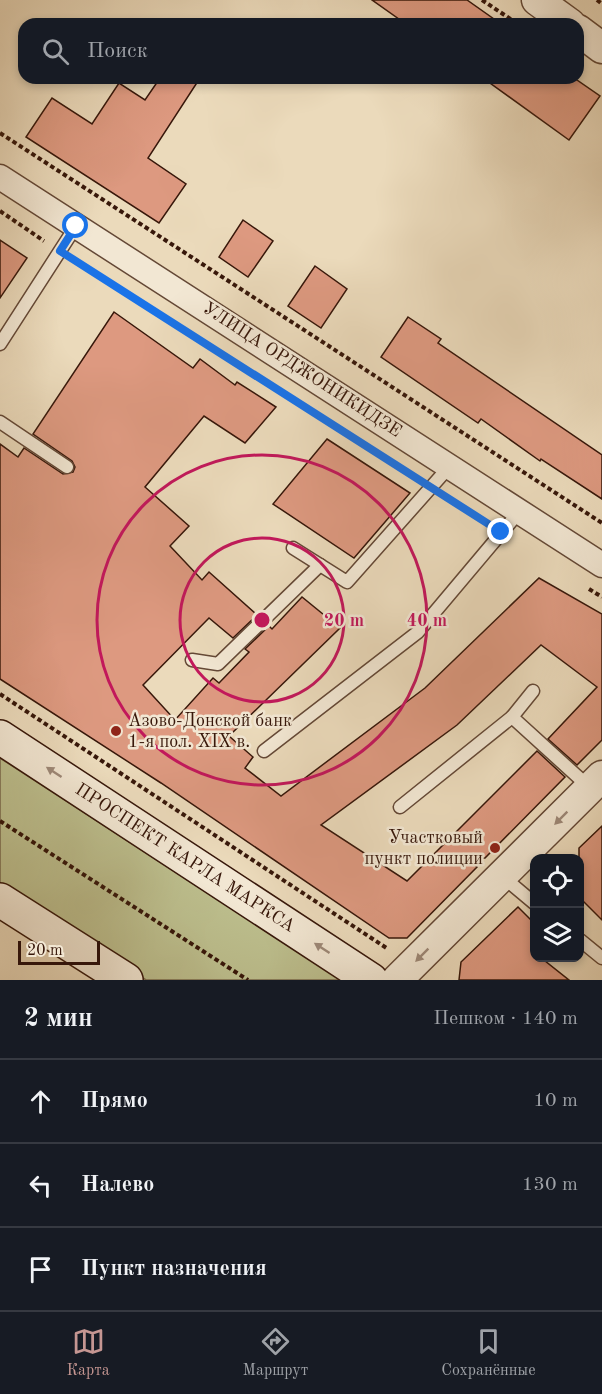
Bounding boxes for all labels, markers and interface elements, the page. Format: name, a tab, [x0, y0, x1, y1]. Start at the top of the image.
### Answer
search box	[18, 18, 584, 84]
icon: search	[39, 35, 72, 68]
text: Поиск	[87, 40, 148, 62]
route start	[62, 212, 88, 238]
street label: УЛИЦА ОРДЖОНИКИДЗЕ	[199, 299, 405, 441]
route end	[487, 518, 513, 544]
centre of rings	[252, 610, 272, 630]
text: 20 m	[324, 612, 364, 630]
text: 40 m	[407, 612, 447, 630]
place label: Азово-Донской банк 1-я пол. XIX в.	[128, 712, 292, 751]
marker: Азово-Донской банк 1-я пол. XIX в.	[109, 724, 123, 738]
one-way arrow	[46, 766, 62, 778]
street label: ПРОСПЕКТ КАРЛА МАРКСА	[72, 780, 298, 936]
one-way arrow	[554, 810, 568, 824]
place label: Участковый пункт полиции	[364, 829, 483, 868]
marker: Участковый пункт полиции	[488, 841, 502, 855]
map controls	[530, 854, 584, 962]
button: locate	[530, 854, 584, 908]
button: layers	[530, 908, 584, 962]
scale bar	[18, 938, 100, 966]
text: 20 m	[27, 943, 63, 959]
one-way arrow	[314, 943, 330, 954]
one-way arrow	[415, 948, 430, 962]
text: 2 мин	[24, 1006, 93, 1032]
text: Пешком · 140 m	[433, 1009, 578, 1029]
icon: ahead	[24, 1085, 57, 1118]
text: Прямо	[81, 1090, 148, 1112]
text: 10 m	[533, 1091, 578, 1111]
icon: left	[24, 1169, 57, 1202]
text: Налево	[81, 1174, 154, 1196]
text: 130 m	[522, 1175, 578, 1195]
icon: arrive	[24, 1253, 57, 1286]
text: Пункт назначения	[81, 1258, 267, 1280]
tab: Карта	[66, 1325, 110, 1381]
tab: Маршрут	[243, 1325, 308, 1381]
tab: Сохранённые	[441, 1325, 536, 1381]

